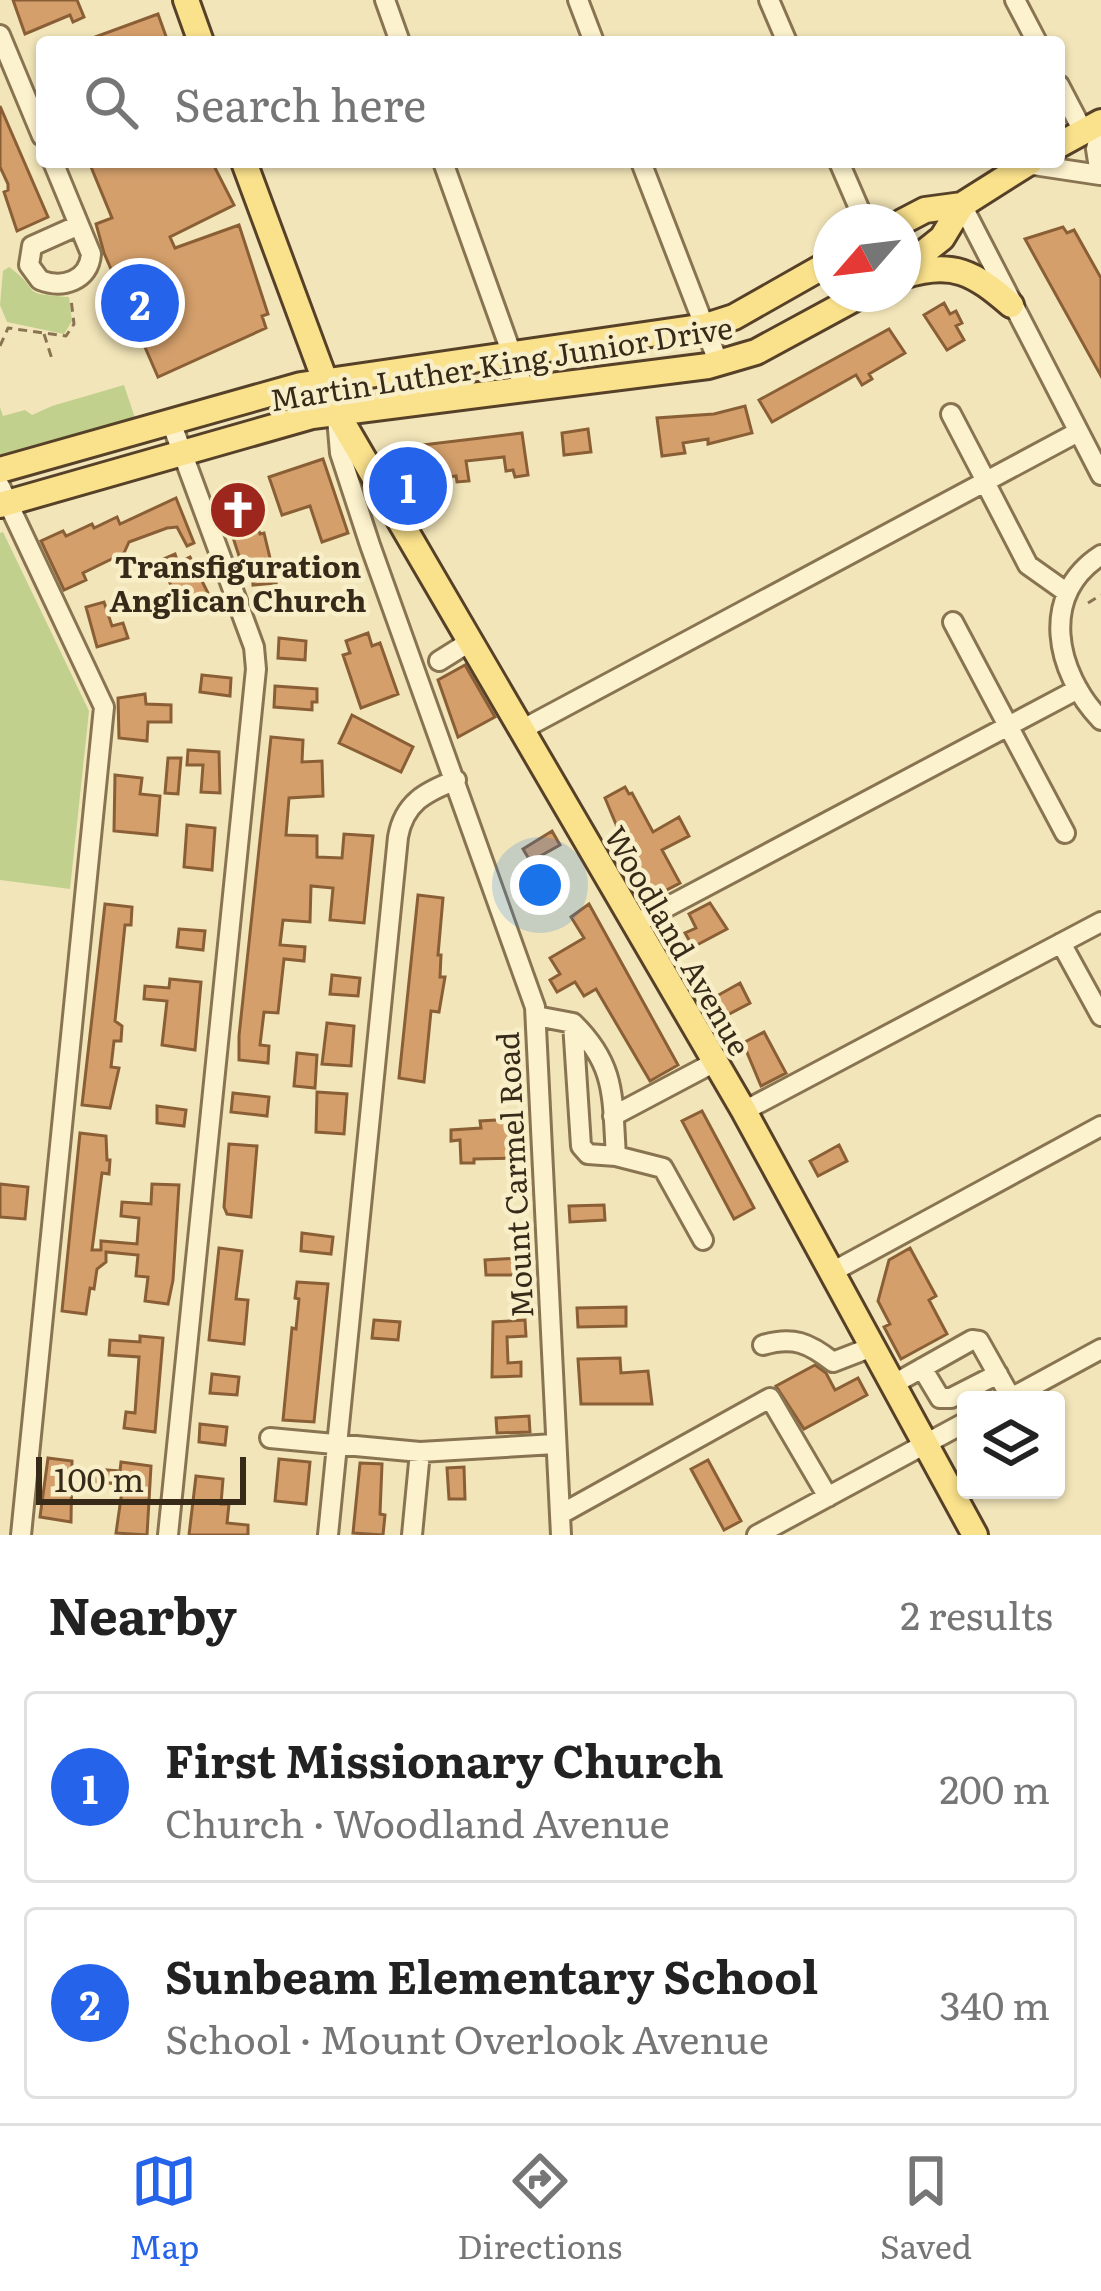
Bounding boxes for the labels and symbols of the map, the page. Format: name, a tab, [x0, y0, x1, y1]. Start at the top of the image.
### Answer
north arrow	[813, 204, 921, 312]
pin: 2	[101, 258, 179, 348]
street label: Martin Luther King Junior Drive	[267, 304, 735, 420]
pin: 1	[369, 441, 447, 531]
church icon: Transfiguration Anglican Church	[207, 479, 269, 541]
place label: Transfiguration Anglican Church	[109, 543, 367, 621]
street label: Woodland Avenue	[595, 817, 763, 1063]
your location	[510, 855, 570, 915]
street label: Mount Carmel Road	[484, 1031, 542, 1319]
scale bar	[36, 1451, 246, 1504]

